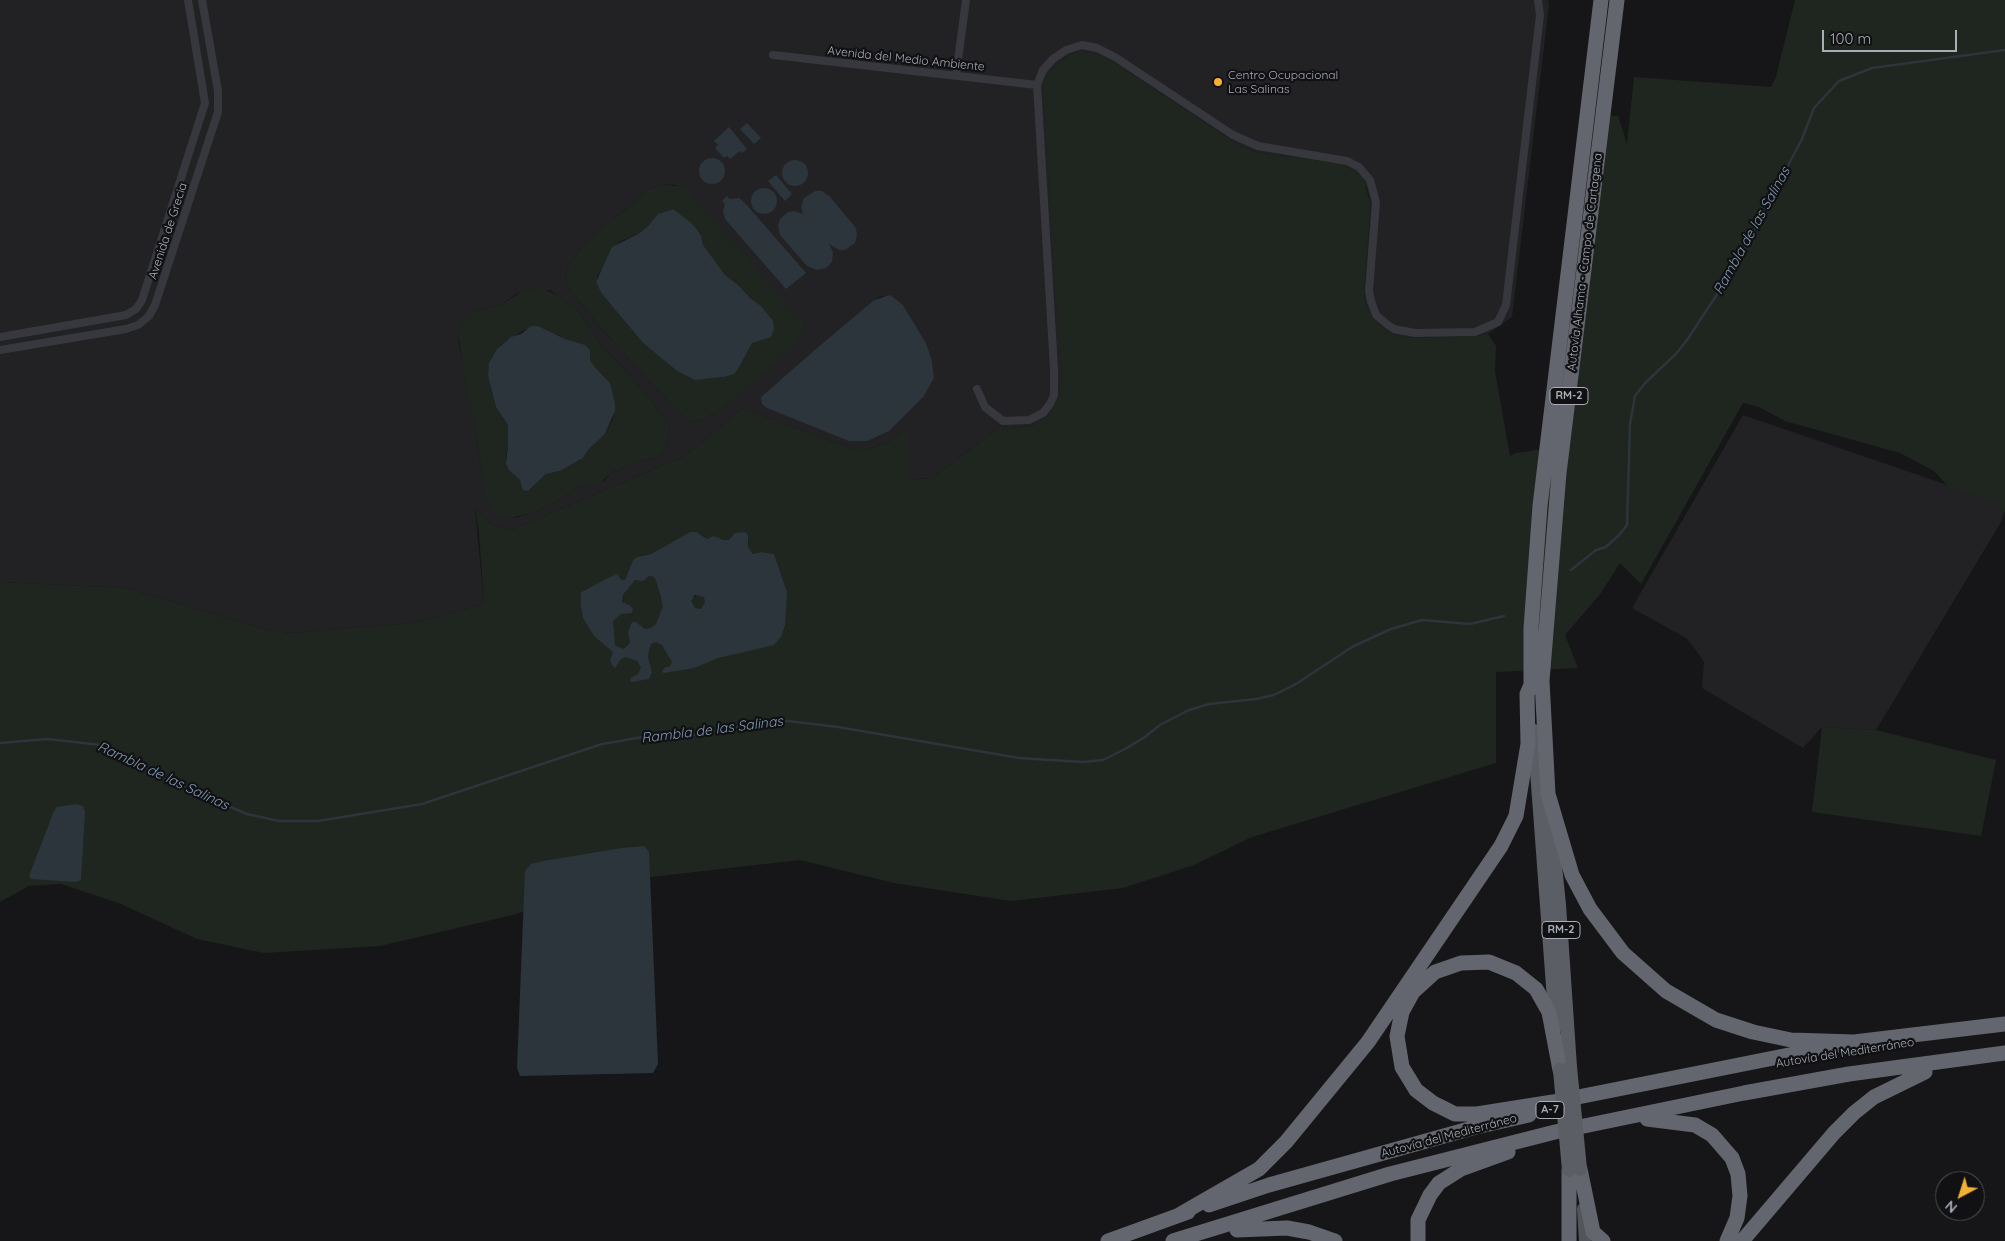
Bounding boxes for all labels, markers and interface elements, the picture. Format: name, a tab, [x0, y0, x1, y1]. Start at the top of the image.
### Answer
scale bar	[1825, 20, 1960, 52]
text: 100 m	[1830, 29, 1871, 48]
street label: Avenida del Medio Ambiente	[827, 44, 985, 74]
place label: Centro Ocupacional Las Salinas	[1228, 68, 1338, 96]
marker: Centro Ocupacional Las Salinas	[1212, 76, 1224, 88]
street label: Autovía Alhama - Campo de Cartagena	[1564, 152, 1606, 372]
water label: Rambla de las Salinas	[1710, 165, 1794, 297]
street label: Avenida de Grecia	[146, 181, 190, 281]
road number: RM-2	[1550, 388, 1588, 404]
water label: Rambla de las Salinas	[640, 713, 784, 747]
water label: Rambla de las Salinas	[95, 738, 231, 814]
road number: RM-2	[1542, 922, 1580, 938]
street label: Autovía del Mediterráneo	[1775, 1035, 1915, 1071]
road number: A-7	[1536, 1102, 1564, 1118]
street label: Autovía del Mediterráneo	[1380, 1111, 1518, 1161]
north arrow	[1935, 1171, 1985, 1221]
text: N	[1941, 1197, 1961, 1217]

